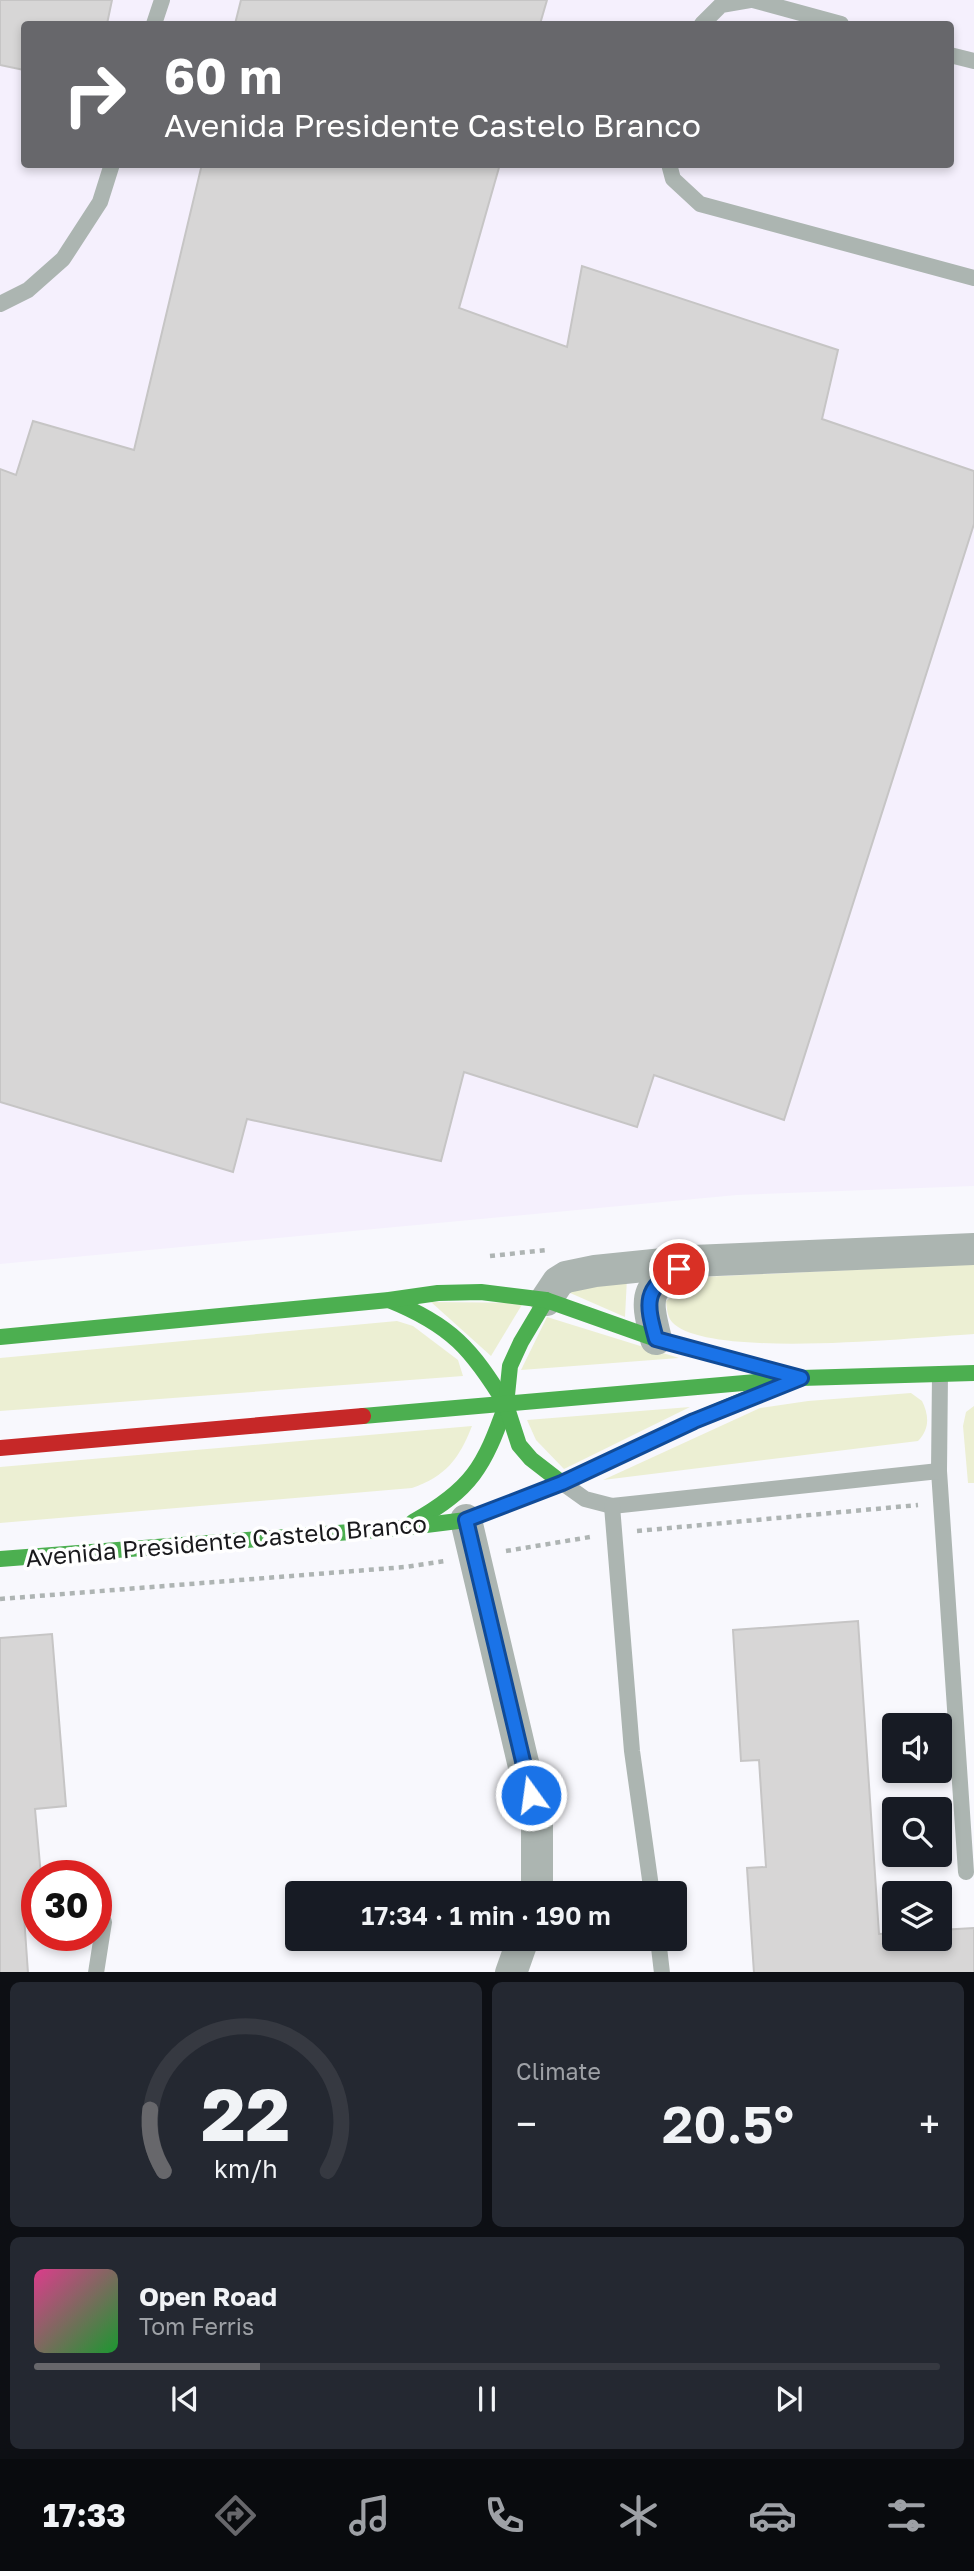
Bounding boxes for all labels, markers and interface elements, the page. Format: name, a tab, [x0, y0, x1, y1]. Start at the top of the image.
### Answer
text: 60 m	[164, 46, 282, 105]
icon: right	[49, 49, 140, 140]
text: Avenida Presidente Castelo Branco	[164, 106, 701, 144]
pin	[649, 1239, 709, 1299]
icon: arrive	[660, 1250, 698, 1288]
street label: Avenida Presidente Castelo Branco	[24, 1508, 428, 1572]
map controls	[882, 1713, 952, 1951]
button: sound	[882, 1713, 952, 1783]
position arrow	[494, 1758, 568, 1832]
button: search	[882, 1797, 952, 1867]
speed limit sign: 30	[21, 1860, 112, 1951]
button: layers	[882, 1881, 952, 1951]
text: 17:34 · 1 min · 190 m	[361, 1900, 611, 1931]
text: Climate	[516, 2057, 601, 2085]
text: 22	[202, 2070, 290, 2157]
text: 20.5°	[662, 2092, 794, 2154]
text: −	[516, 2101, 537, 2146]
text: +	[919, 2101, 940, 2146]
text: km/h	[214, 2152, 278, 2183]
text: Open Road	[139, 2281, 277, 2312]
text: Tom Ferris	[139, 2312, 254, 2340]
icon: previous	[166, 2380, 204, 2418]
icon: pause	[468, 2380, 506, 2418]
icon: next	[770, 2380, 808, 2418]
icon: directions	[211, 2491, 260, 2540]
icon: music	[345, 2491, 394, 2540]
icon: phone	[480, 2491, 529, 2540]
icon: climate	[614, 2491, 663, 2540]
icon: car	[748, 2491, 797, 2540]
icon: filters	[882, 2491, 931, 2540]
text: 17:33	[43, 2496, 126, 2534]

